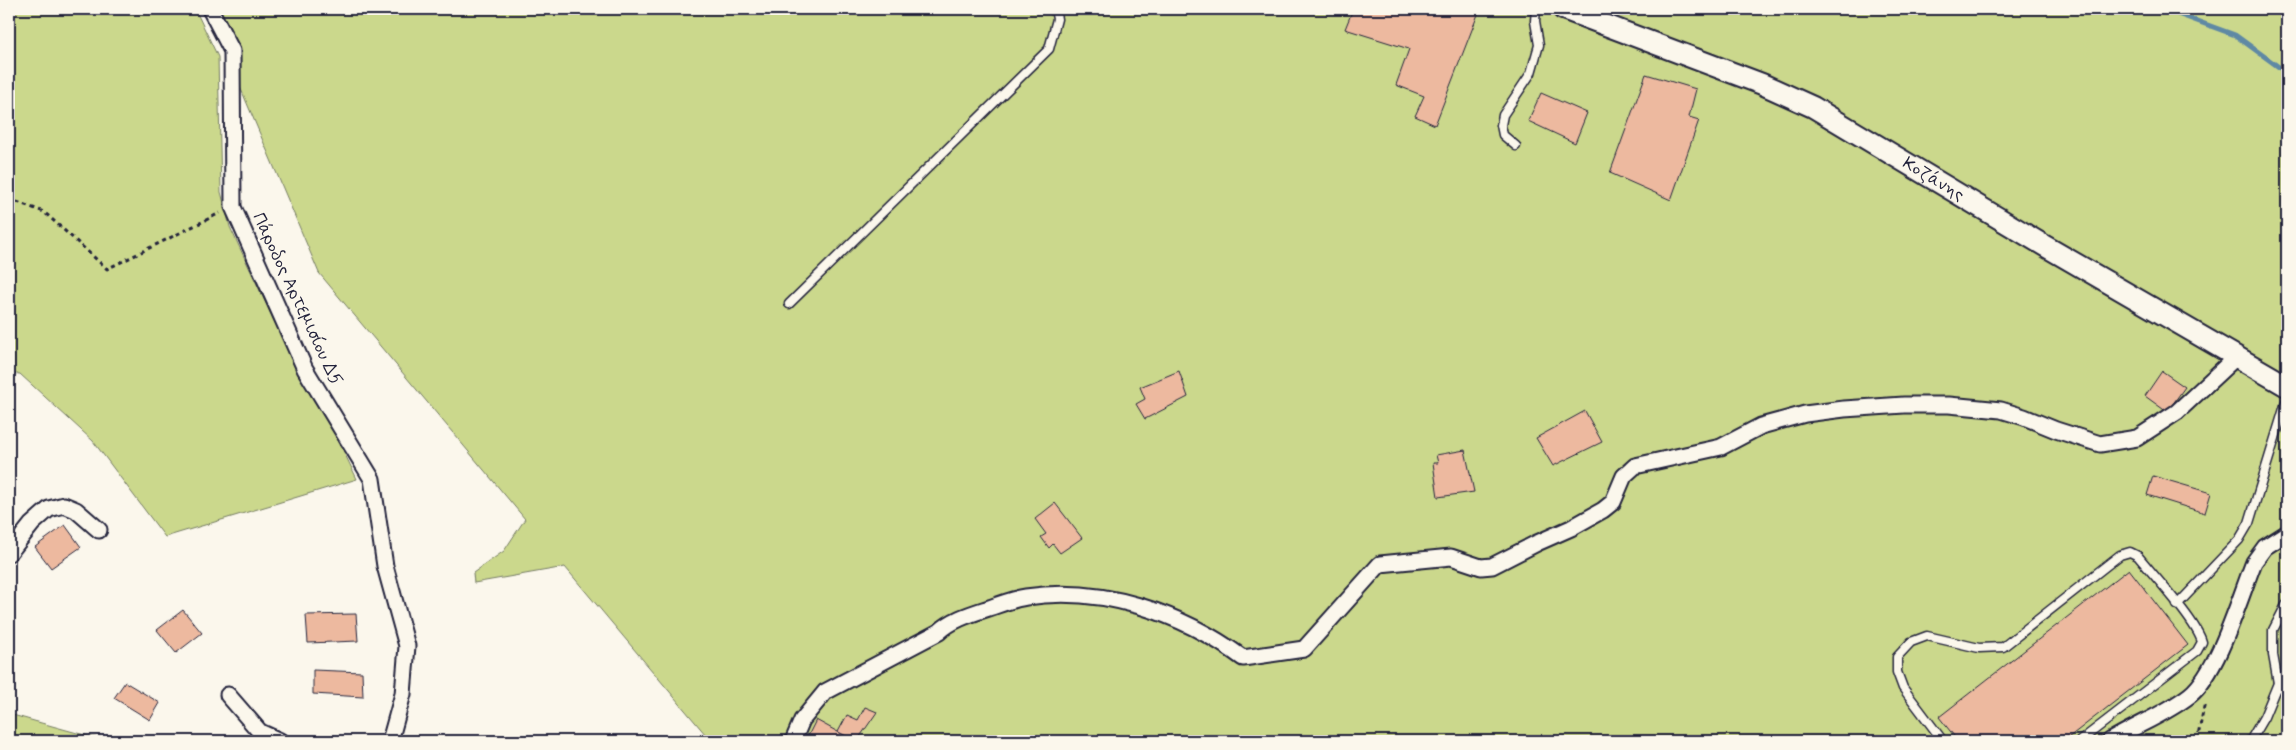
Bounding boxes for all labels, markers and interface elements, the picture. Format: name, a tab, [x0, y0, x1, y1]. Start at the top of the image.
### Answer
street label: Κοζάνης	[1898, 151, 1969, 207]
street label: Πάροδος Αρτεμισίου Δ5	[246, 209, 348, 389]

